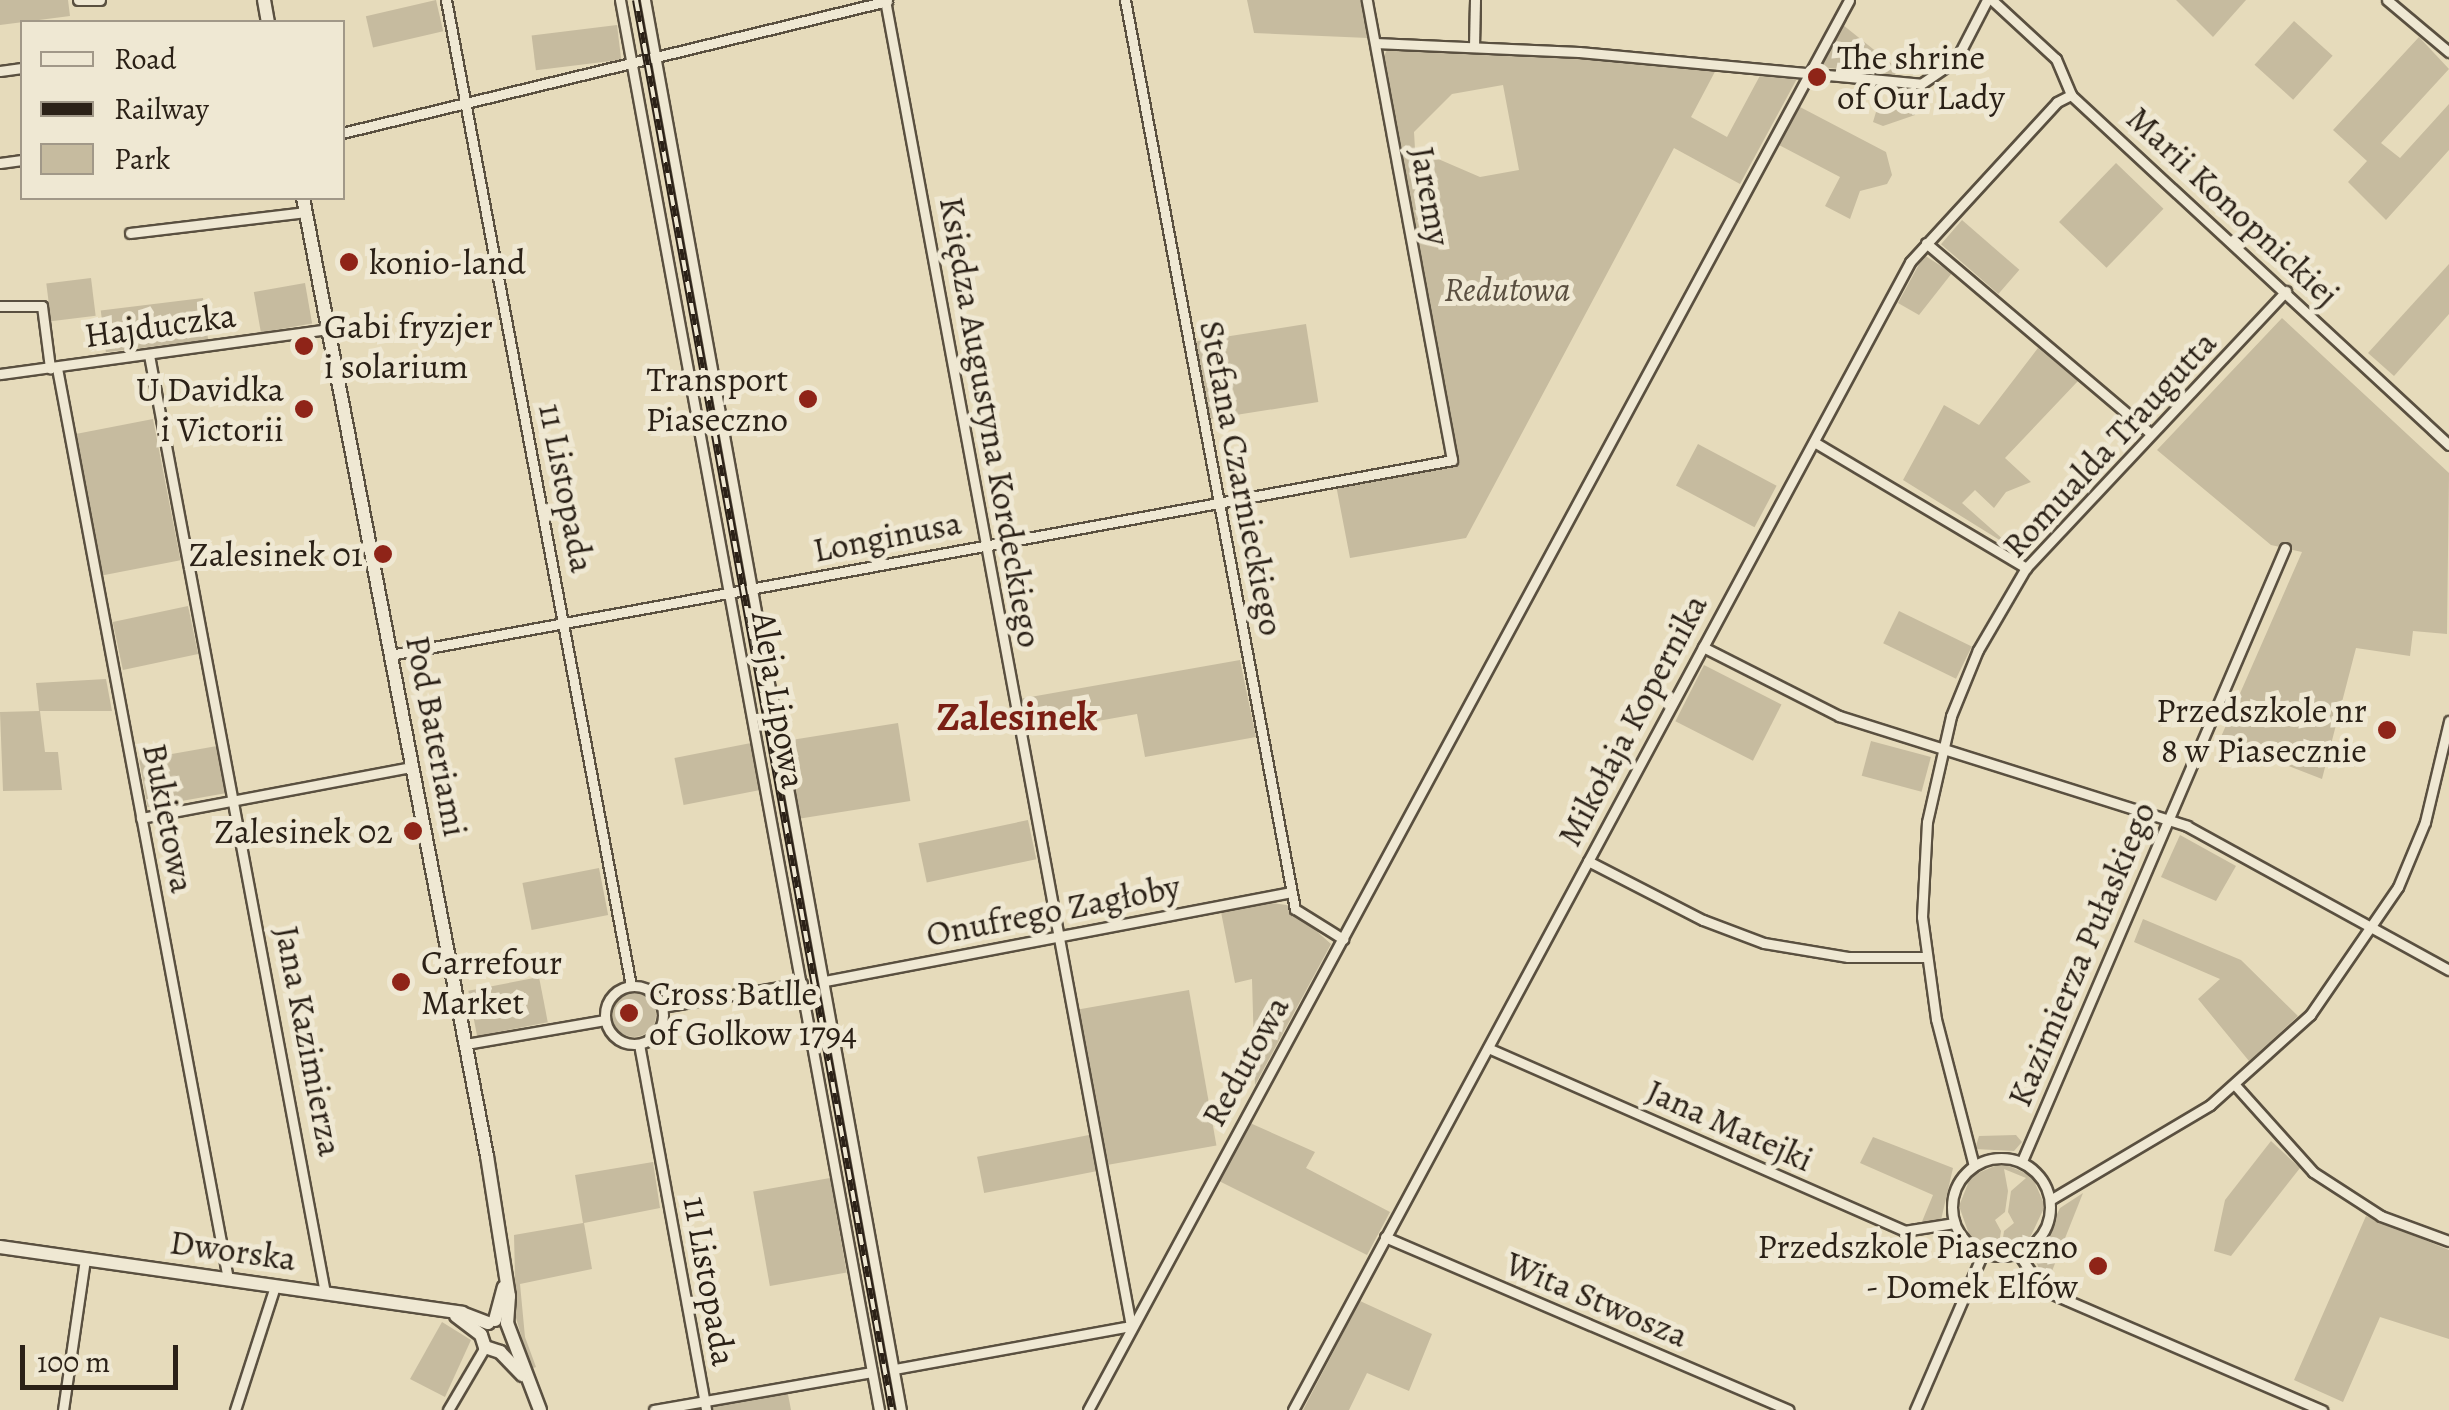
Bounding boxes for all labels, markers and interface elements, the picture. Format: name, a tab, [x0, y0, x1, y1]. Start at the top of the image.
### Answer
legend	[20, 20, 345, 200]
place label: The shrine of Our Lady	[1837, 36, 2005, 118]
text: Road	[114, 39, 176, 79]
marker: The shrine of Our Lady	[1806, 66, 1828, 88]
text: Railway	[114, 89, 209, 129]
street label: Marii Konopnickiej	[2118, 97, 2348, 315]
text: Park	[114, 139, 170, 179]
street label: Jaremy	[1402, 143, 1460, 249]
street label: Księdza Augustyna Kordeckiego	[931, 193, 1051, 651]
place label: konio-land	[369, 241, 526, 283]
marker: konio-land	[338, 251, 360, 273]
park label: Redutowa	[1444, 268, 1570, 310]
street label: Hajduczka	[82, 294, 238, 356]
place label: Gabi fryzjer i solarium	[324, 305, 493, 387]
street label: Stefana Czarnieckiego	[1191, 317, 1293, 639]
street label: Romualda Traugutta	[1993, 322, 2225, 566]
marker: Gabi fryzjer i solarium	[293, 335, 315, 357]
place label: Transport Piaseczno	[646, 358, 788, 440]
place label: U Davidka i Victorii	[136, 368, 284, 450]
marker: Transport Piaseczno	[797, 388, 819, 410]
marker: U Davidka i Victorii	[293, 398, 315, 420]
street label: 11 Listopada	[530, 400, 604, 576]
street label: Longinusa	[809, 501, 965, 571]
place label: Zalesinek 01	[189, 533, 363, 575]
marker: Zalesinek 01	[372, 543, 394, 565]
street label: Mikołaja Kopernika	[1548, 587, 1716, 853]
street label: Aleja Lipowa	[743, 608, 815, 792]
street label: Pod Bateriami	[397, 632, 477, 840]
place label: Przedszkole nr 8 w Piasecznie	[2156, 689, 2367, 771]
district label: Zalesinek	[937, 693, 1097, 741]
marker: Przedszkole nr 8 w Piasecznie	[2376, 719, 2398, 741]
street label: Bukietowa	[134, 740, 204, 896]
street label: Kazimierza Pułaskiego	[1998, 795, 2164, 1113]
place label: Zalesinek 02	[214, 810, 393, 852]
marker: Zalesinek 02	[402, 820, 424, 842]
street label: Onufrego Zagłoby	[923, 865, 1183, 955]
street label: Jana Kazimierza	[266, 922, 352, 1160]
place label: Carrefour Market	[421, 941, 562, 1023]
marker: Carrefour Market	[390, 971, 412, 993]
place label: Cross Batlle of Golkow 1794	[649, 972, 857, 1054]
street label: Redutowa	[1192, 988, 1298, 1134]
marker: Cross Batlle of Golkow 1794	[618, 1002, 640, 1024]
street label: Jana Matejki	[1640, 1070, 1820, 1180]
street label: 11 Listopada	[674, 1193, 746, 1369]
street label: Dworska	[167, 1220, 299, 1280]
place label: Przedszkole Piaseczno - Domek Elfów	[1757, 1225, 2078, 1307]
street label: Wita Stwosza	[1500, 1242, 1694, 1356]
marker: Przedszkole Piaseczno - Domek Elfów	[2087, 1255, 2109, 1277]
scale bar	[25, 1325, 182, 1387]
text: 100 m	[37, 1342, 110, 1382]

